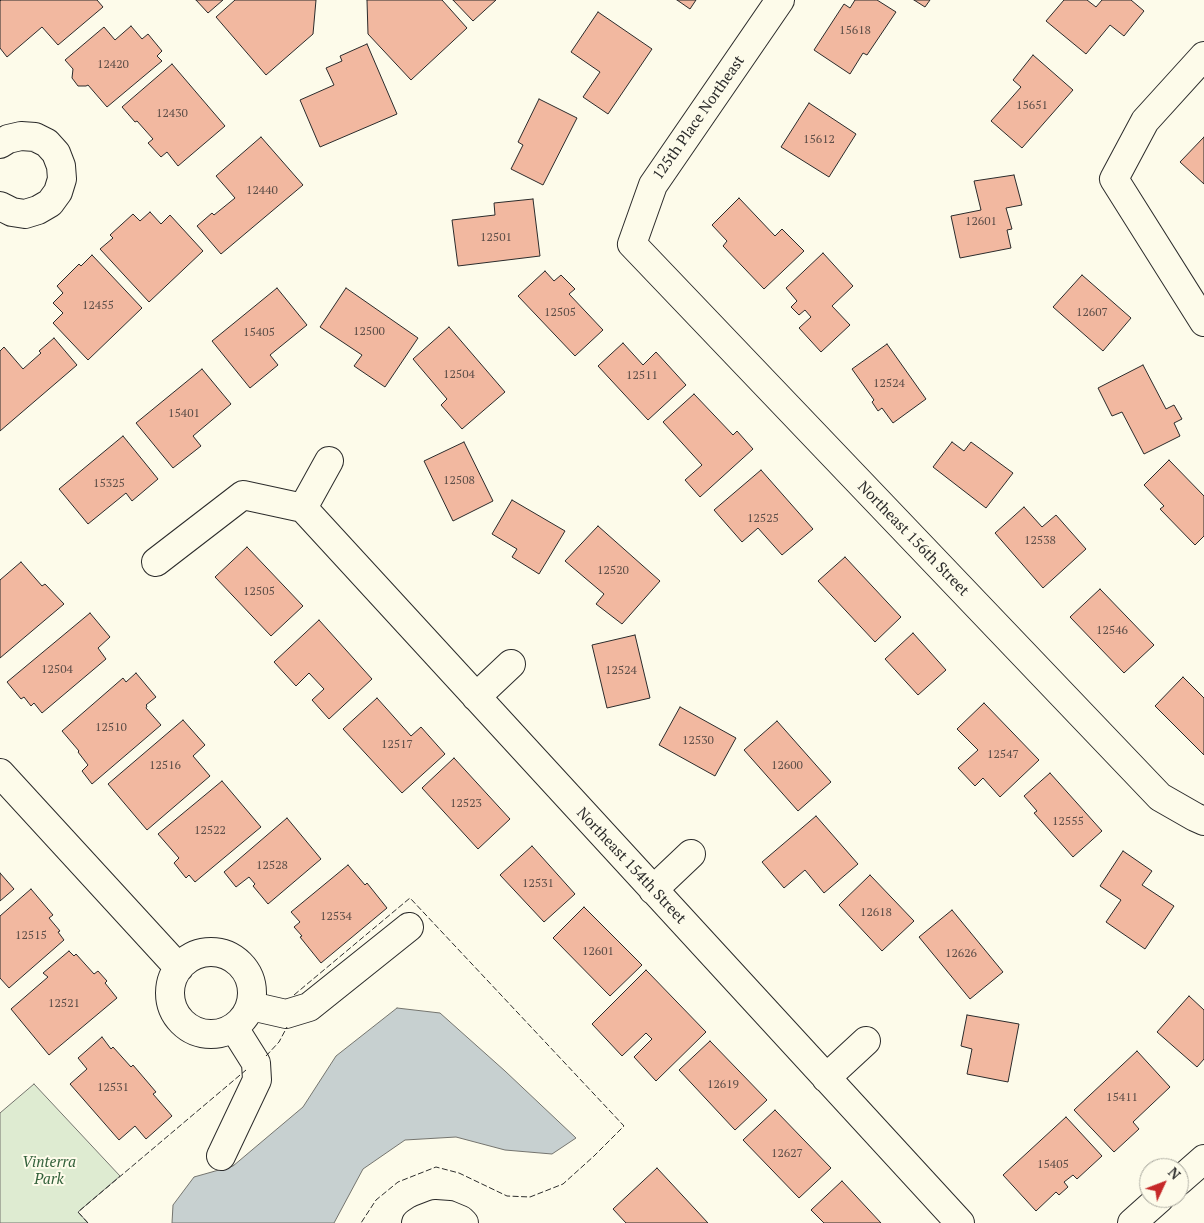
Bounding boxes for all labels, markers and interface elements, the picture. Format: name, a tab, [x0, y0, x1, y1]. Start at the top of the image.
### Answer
house number: 15618	[839, 24, 871, 38]
street label: 125th Place Northeast	[649, 52, 749, 184]
house number: 12420	[97, 58, 129, 72]
house number: 15651	[1016, 99, 1048, 113]
house number: 12430	[156, 107, 188, 121]
house number: 15612	[803, 133, 835, 147]
house number: 12440	[246, 184, 278, 198]
house number: 12601	[965, 215, 997, 229]
house number: 12501	[480, 231, 512, 245]
house number: 12455	[82, 299, 114, 313]
house number: 12505	[544, 306, 576, 320]
house number: 12607	[1076, 306, 1108, 320]
house number: 12500	[353, 325, 385, 339]
house number: 15405	[243, 326, 275, 340]
house number: 12504	[443, 368, 475, 382]
house number: 12511	[626, 369, 658, 383]
house number: 12524	[873, 377, 905, 391]
house number: 15401	[168, 407, 200, 421]
house number: 12508	[443, 474, 475, 488]
house number: 15325	[93, 477, 125, 491]
street label: Northeast 156th Street	[854, 478, 972, 600]
house number: 12525	[747, 512, 779, 526]
house number: 12538	[1024, 534, 1056, 548]
house number: 12520	[597, 564, 629, 578]
house number: 12505	[243, 585, 275, 599]
house number: 12546	[1096, 624, 1128, 638]
house number: 12504	[41, 663, 73, 677]
house number: 12524	[605, 664, 637, 678]
house number: 12510	[95, 721, 127, 735]
house number: 12530	[682, 734, 714, 748]
house number: 12517	[381, 738, 413, 752]
house number: 12547	[987, 748, 1019, 762]
house number: 12516	[149, 759, 181, 773]
house number: 12600	[771, 759, 803, 773]
house number: 12523	[450, 797, 482, 811]
street label: Northeast 154th Street	[573, 804, 689, 928]
house number: 12555	[1052, 815, 1084, 829]
house number: 12522	[194, 824, 226, 838]
house number: 12528	[256, 859, 288, 873]
house number: 12531	[522, 877, 554, 891]
house number: 12618	[860, 906, 892, 920]
house number: 12534	[320, 910, 352, 924]
house number: 12515	[15, 929, 47, 943]
house number: 12601	[582, 945, 614, 959]
house number: 12626	[945, 947, 977, 961]
house number: 12521	[48, 997, 80, 1011]
house number: 12619	[707, 1078, 739, 1092]
house number: 12531	[97, 1081, 129, 1095]
house number: 15411	[1106, 1091, 1138, 1105]
house number: 12627	[771, 1147, 803, 1161]
park label: Vinterra Park	[22, 1154, 76, 1189]
house number: 15405	[1037, 1158, 1069, 1172]
north arrow	[1139, 1158, 1189, 1208]
text: N	[1164, 1163, 1185, 1183]

